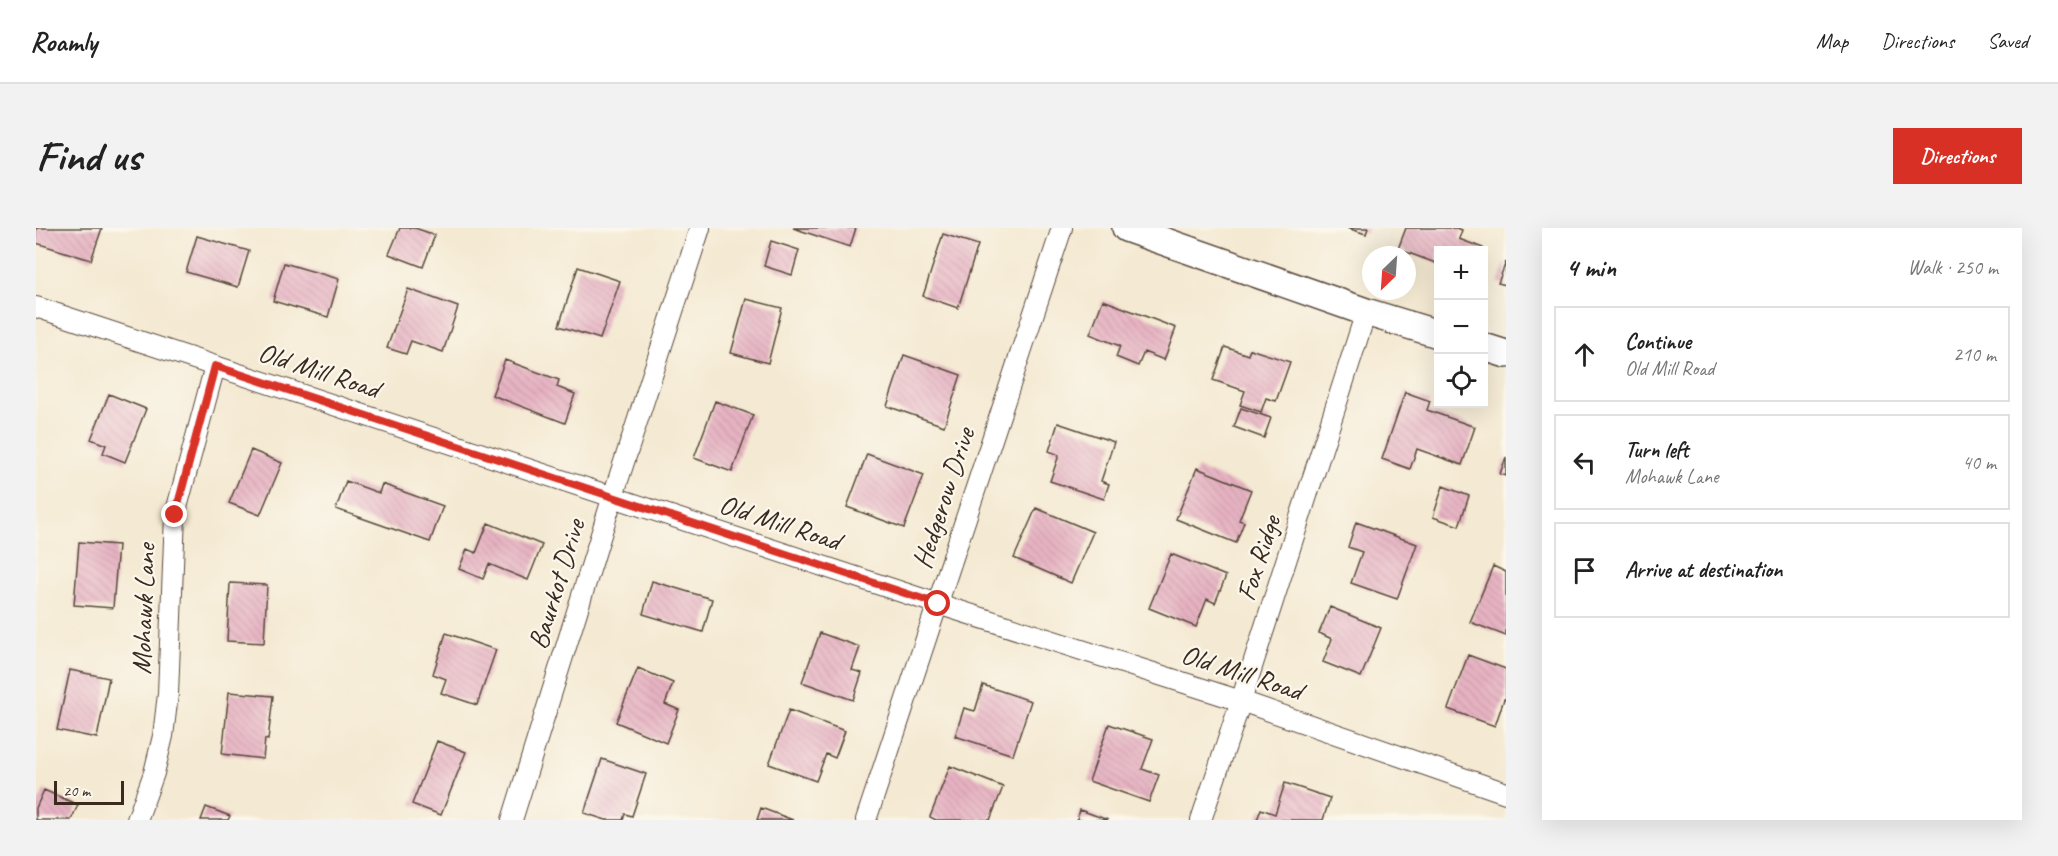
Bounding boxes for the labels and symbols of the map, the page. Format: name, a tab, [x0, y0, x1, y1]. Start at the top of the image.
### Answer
north arrow	[1362, 246, 1416, 300]
street label: Old Mill Road	[254, 334, 388, 407]
street label: Hedgerow Drive	[904, 421, 983, 573]
street label: Old Mill Road	[715, 486, 849, 559]
route end	[161, 501, 187, 527]
street label: Fox Ridge	[1228, 509, 1289, 605]
street label: Baurkot Drive	[520, 513, 593, 653]
street label: Mohawk Lane	[123, 541, 163, 675]
route start	[924, 590, 950, 616]
street label: Old Mill Road	[1177, 636, 1311, 709]
scale bar	[54, 778, 124, 806]

